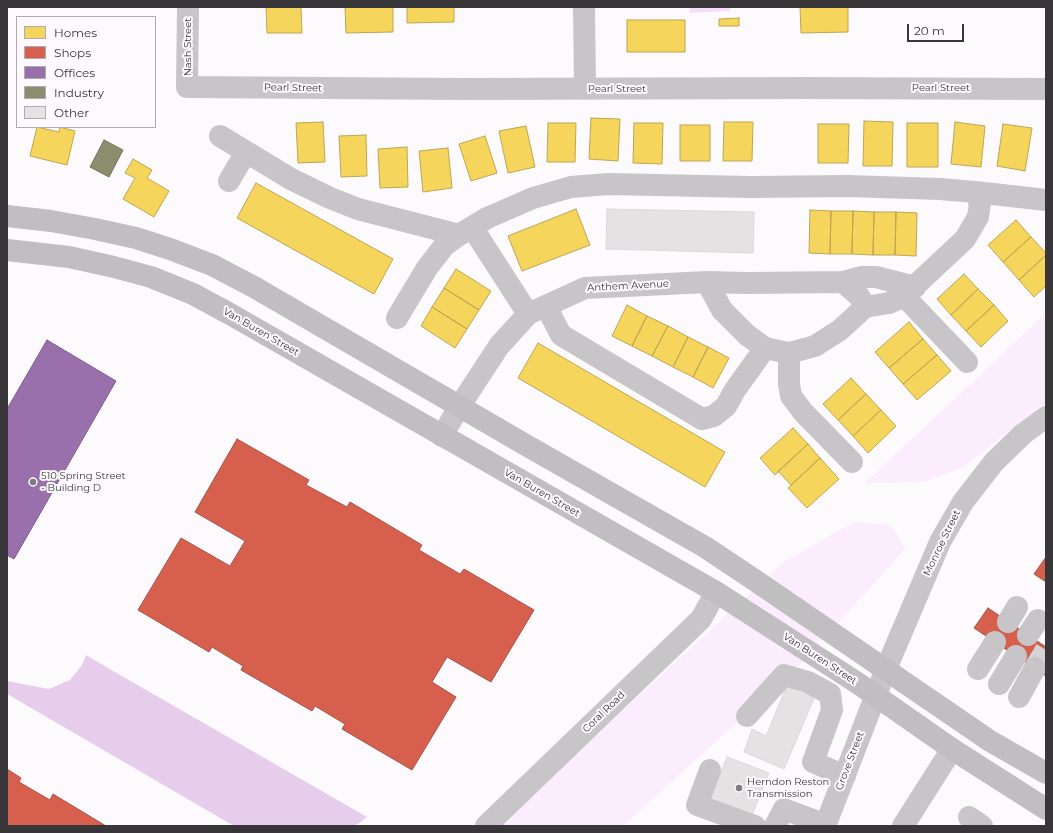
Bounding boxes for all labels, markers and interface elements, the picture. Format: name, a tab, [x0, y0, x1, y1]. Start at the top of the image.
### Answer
legend	[16, 16, 156, 128]
scale bar	[909, 16, 966, 42]
street label: Nash Street	[182, 18, 194, 76]
text: 20 m	[914, 23, 945, 38]
text: Homes	[54, 25, 97, 40]
text: Shops	[54, 45, 91, 60]
text: Offices	[54, 65, 95, 80]
street label: Pearl Street	[264, 81, 322, 95]
street label: Pearl Street	[912, 82, 970, 94]
street label: Pearl Street	[588, 83, 646, 95]
text: Industry	[54, 85, 104, 100]
text: Other	[54, 105, 89, 120]
street label: Anthem Avenue	[587, 278, 669, 294]
street label: Van Buren Street	[221, 305, 301, 359]
street label: Van Buren Street	[502, 466, 582, 520]
place label: 510 Spring Street - Building D	[41, 470, 126, 494]
marker: 510 Spring Street - Building D	[28, 477, 38, 487]
street label: Monroe Street	[921, 508, 963, 578]
street label: Van Buren Street	[781, 631, 859, 687]
street label: Coral Road	[580, 689, 628, 735]
street label: Grove Street	[833, 730, 867, 792]
place label: Herndon Reston Transmission	[747, 776, 829, 800]
marker: Herndon Reston Transmission	[734, 783, 744, 793]

